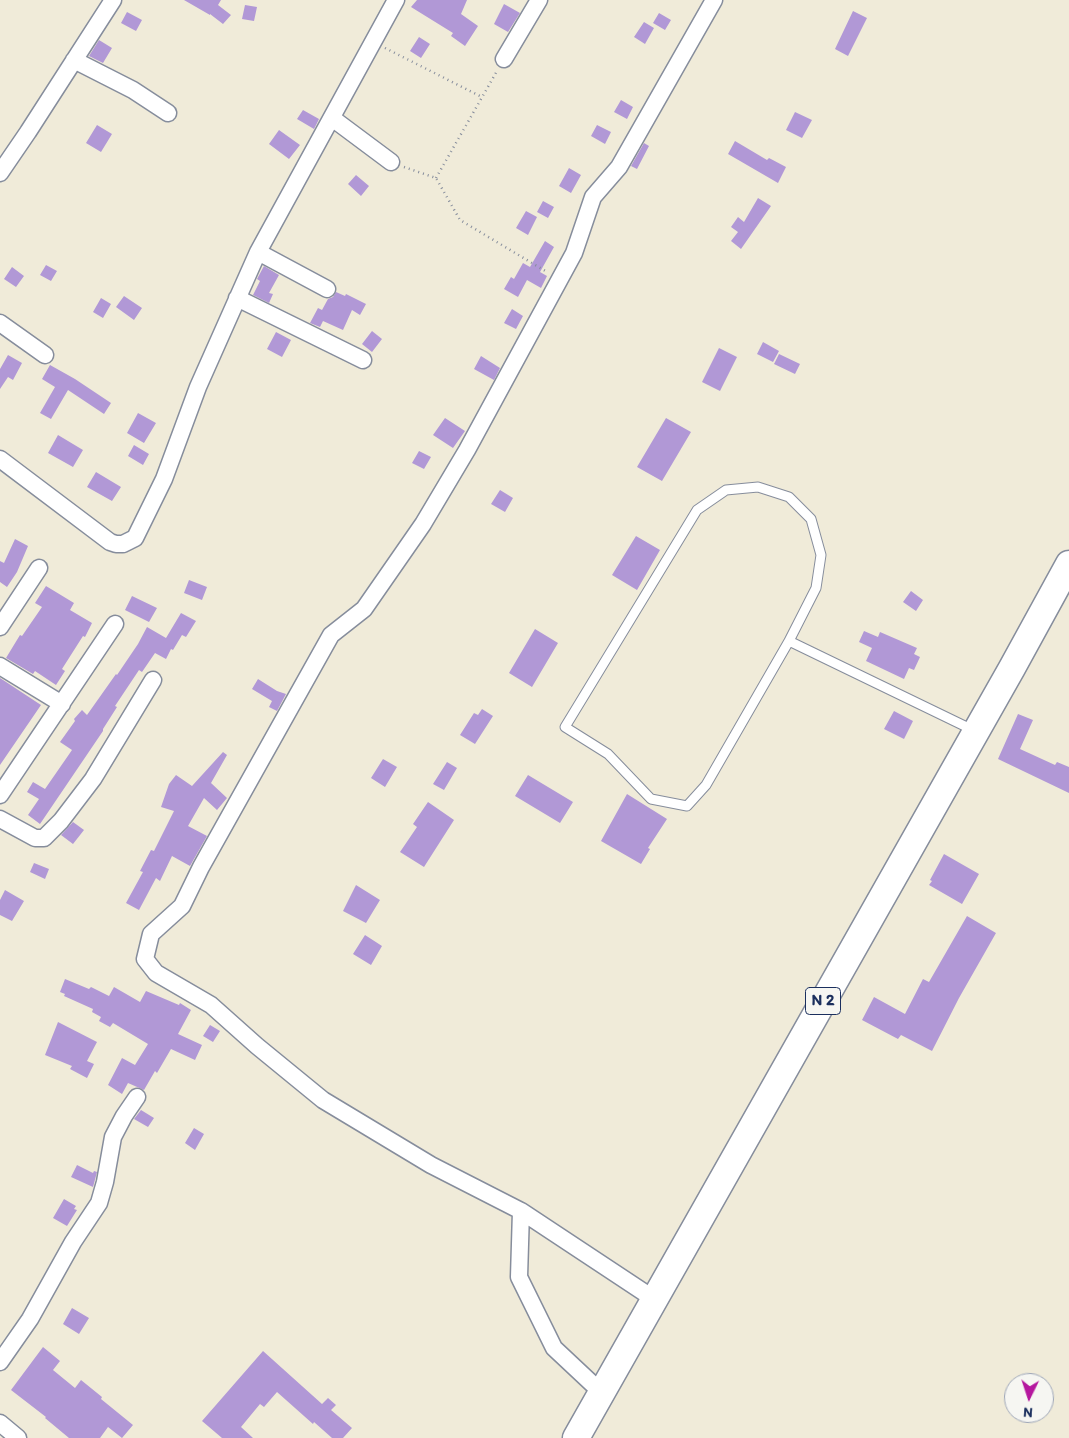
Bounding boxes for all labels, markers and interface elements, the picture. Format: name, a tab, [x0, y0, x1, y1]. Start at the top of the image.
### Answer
road number: N 2	[806, 988, 840, 1014]
north arrow	[1004, 1373, 1054, 1423]
text: N	[1023, 1404, 1033, 1421]

